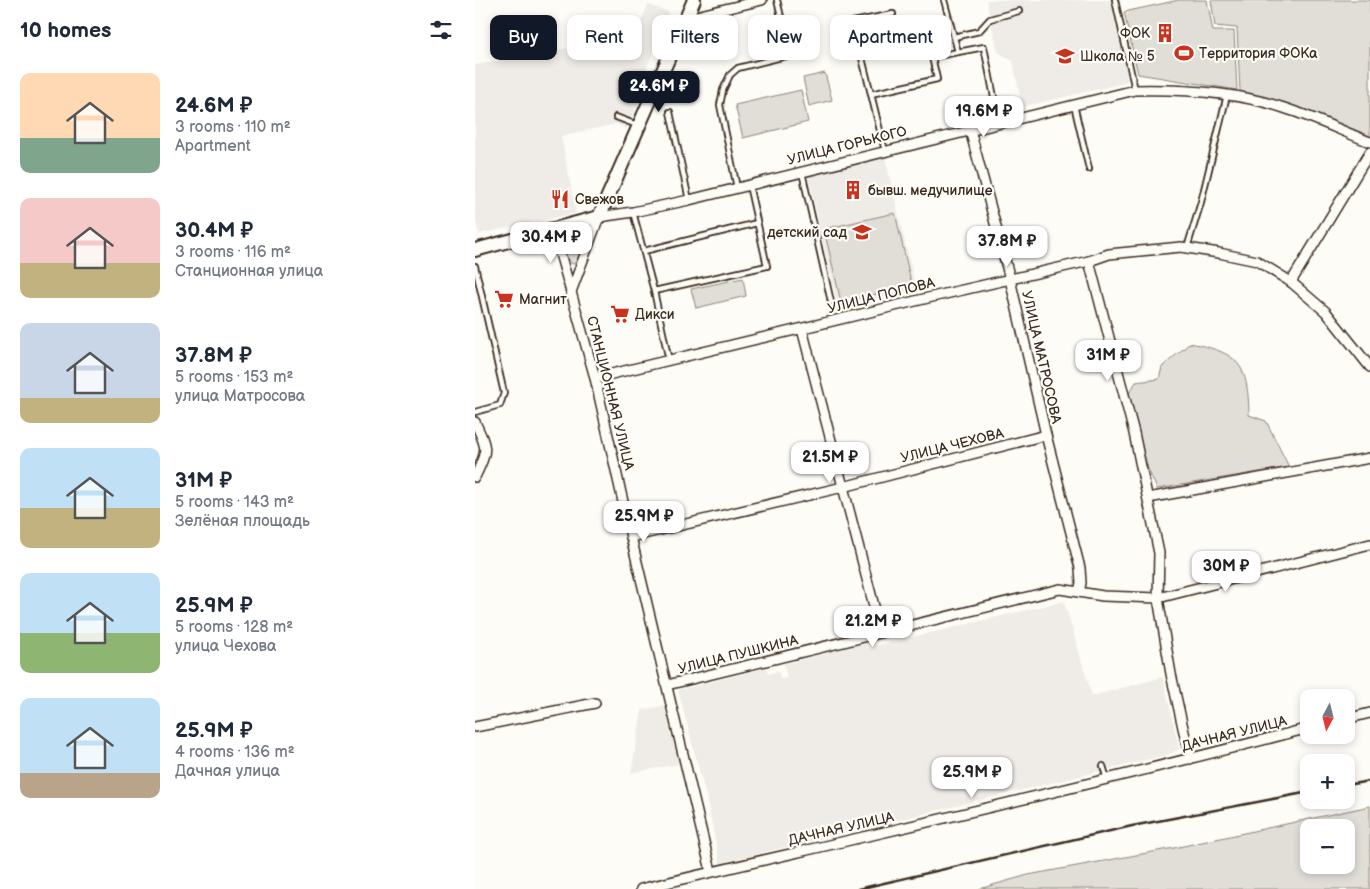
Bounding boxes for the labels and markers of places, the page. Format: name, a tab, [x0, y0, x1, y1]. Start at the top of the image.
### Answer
building icon: ФОК	[1154, 22, 1176, 44]
place label: ФОК	[1120, 25, 1151, 42]
sports icon: Территория ФОКа	[1173, 42, 1195, 64]
school or university icon: Школа № 5	[1054, 45, 1076, 67]
place label: Территория ФОКа	[1199, 45, 1318, 62]
place label: Школа № 5	[1080, 48, 1155, 65]
pin: 24.6M ₽	[613, 70, 705, 113]
pin: 19.6M ₽	[938, 96, 1030, 138]
building icon: бывш. медучилище	[842, 179, 864, 201]
place label: бывш. медучилище	[868, 182, 993, 199]
restaurant icon: Свежов	[549, 188, 571, 210]
place label: Свежов	[575, 191, 624, 208]
school or university icon: детский сад	[851, 221, 873, 243]
pin: 30.4M ₽	[505, 222, 597, 264]
place label: детский сад	[767, 224, 847, 241]
pin: 37.8M ₽	[961, 226, 1053, 268]
supermarket icon: Магнит	[493, 288, 515, 310]
place label: Магнит	[519, 291, 567, 308]
supermarket icon: Дикси	[609, 303, 631, 325]
place label: Дикси	[635, 306, 675, 323]
pin: 31M ₽	[1073, 340, 1143, 382]
pin: 21.5M ₽	[784, 442, 876, 484]
pin: 25.9M ₽	[598, 500, 690, 543]
pin: 30M ₽	[1191, 550, 1261, 593]
pin: 21.2M ₽	[827, 606, 919, 648]
pin: 25.9M ₽	[926, 756, 1018, 799]

